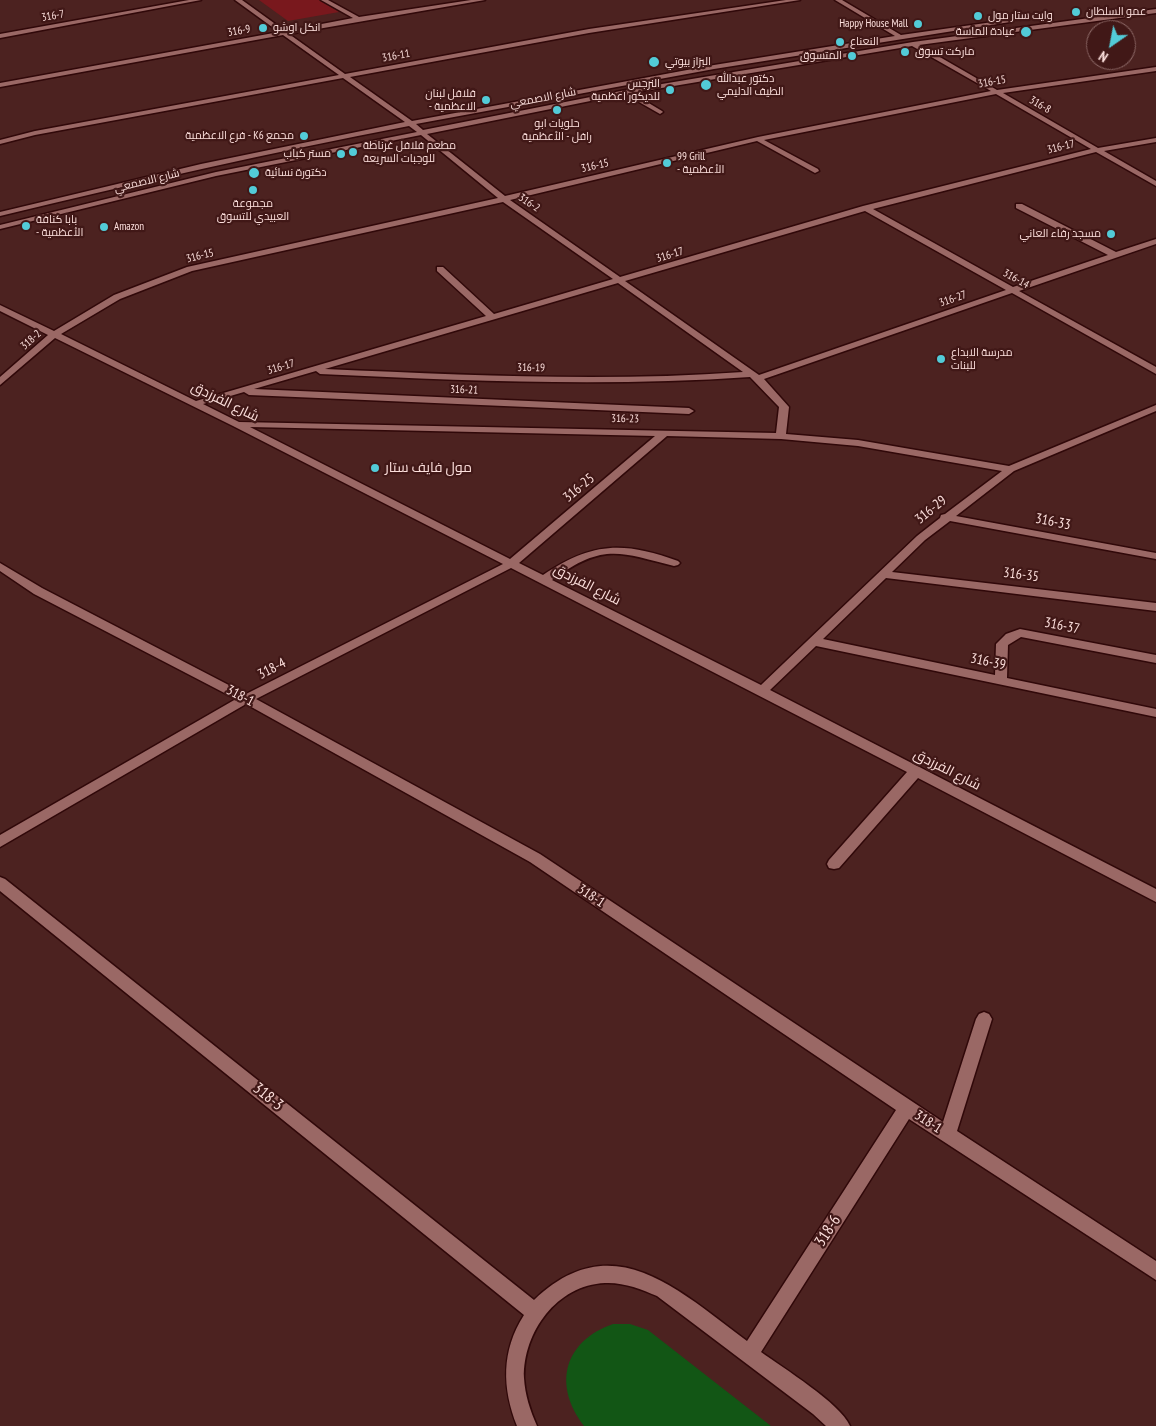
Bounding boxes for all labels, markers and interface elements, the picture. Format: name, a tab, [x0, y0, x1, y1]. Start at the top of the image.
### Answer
place label: عمو السلطان	[1086, 5, 1146, 19]
marker: عمو السلطان	[1070, 6, 1082, 18]
street label: 316-7	[41, 8, 65, 24]
place label: وايت ستار مول	[988, 9, 1053, 23]
marker: وايت ستار مول	[972, 10, 984, 22]
place label: Happy House Mall	[839, 17, 908, 31]
marker: Happy House Mall	[912, 18, 924, 30]
north arrow	[1086, 20, 1136, 70]
place label: انكل اوشو	[273, 21, 321, 35]
marker: انكل اوشو	[257, 22, 269, 34]
street label: 316-9	[227, 23, 251, 39]
place label: عيادة الماسة	[956, 25, 1015, 39]
marker: عيادة الماسة	[1019, 25, 1033, 39]
place label: النعناع	[850, 35, 879, 49]
marker: النعناع	[834, 36, 846, 48]
place label: ماركت تسوق	[915, 45, 975, 59]
marker: ماركت تسوق	[899, 46, 911, 58]
street label: 316-11	[381, 47, 411, 65]
text: N	[1095, 47, 1111, 66]
place label: المتسوق	[800, 49, 842, 63]
marker: المتسوق	[846, 50, 858, 62]
marker: البزاز بيوتي	[647, 55, 661, 69]
place label: البزاز بيوتي	[665, 55, 711, 69]
place label: دكتور عبدالله الطيف الدليمي	[717, 72, 784, 98]
street label: 316-15	[977, 73, 1007, 91]
place label: النرجس للديكور اعظمية	[591, 77, 660, 103]
marker: دكتور عبدالله الطيف الدليمي	[699, 78, 713, 92]
marker: النرجس للديكور اعظمية	[664, 84, 676, 96]
street label: شارع الاصمعي	[509, 85, 577, 111]
place label: فلافل لبنان - الاعظمية	[425, 87, 476, 113]
marker: فلافل لبنان - الاعظمية	[480, 94, 492, 106]
street label: 316-8	[1027, 94, 1053, 116]
marker: حلويات ابو رافل - الأعظمية	[551, 104, 563, 116]
place label: حلويات ابو رافل - الأعظمية	[522, 117, 592, 143]
place label: فرع الاعظمية - K6 مجمع	[185, 129, 294, 143]
marker: فرع الاعظمية - K6 مجمع	[298, 130, 310, 142]
street label: 316-17	[1046, 137, 1076, 157]
place label: مطعم فلافل غرناطة للوجبات السريعة	[363, 139, 456, 165]
marker: مطعم فلافل غرناطة للوجبات السريعة	[347, 146, 359, 158]
place label: مستر كباب	[284, 147, 331, 161]
marker: مستر كباب	[335, 148, 347, 160]
place label: 99 Grill - الأعظمية	[677, 150, 724, 176]
street label: 316-15	[580, 156, 610, 176]
marker: 99 Grill - الأعظمية	[661, 157, 673, 169]
marker: دكتورة نسائية	[247, 166, 261, 180]
place label: دكتورة نسائية	[265, 166, 327, 180]
street label: شارع الاصمعي	[113, 167, 181, 195]
marker: مجموعة العبيدي للتسوق	[247, 184, 259, 196]
street label: 316-2	[516, 191, 542, 215]
place label: مجموعة العبيدي للتسوق	[217, 197, 289, 223]
place label: بابا كنافة - الأعظمية	[36, 213, 83, 239]
marker: بابا كنافة - الأعظمية	[20, 220, 32, 232]
place label: Amazon	[114, 220, 144, 234]
marker: Amazon	[98, 221, 110, 233]
place label: مسجد رفاء العاني	[1020, 227, 1101, 241]
marker: مسجد رفاء العاني	[1105, 228, 1117, 240]
street label: 316-17	[655, 245, 685, 265]
street label: 316-15	[185, 246, 215, 266]
street label: 316-14	[1001, 266, 1031, 292]
street label: 316-27	[938, 288, 968, 310]
street label: 318-2	[18, 327, 44, 353]
place label: مدرسة الابداع للبنات	[951, 346, 1013, 372]
marker: مدرسة الابداع للبنات	[935, 353, 947, 365]
street label: 316-17	[266, 357, 296, 377]
street label: 316-19	[517, 361, 545, 375]
street label: شارع الفرزدق	[188, 378, 262, 426]
street label: 316-21	[450, 383, 478, 397]
street label: 316-23	[611, 412, 639, 426]
place label: مول فايف ستار	[385, 460, 472, 476]
marker: مول فايف ستار	[369, 462, 381, 474]
street label: 316-25	[560, 470, 598, 506]
street label: 316-29	[912, 492, 950, 528]
street label: 316-33	[1034, 510, 1072, 534]
street label: شارع الفرزدق	[550, 561, 624, 609]
street label: 316-35	[1002, 564, 1040, 586]
street label: 316-37	[1043, 614, 1081, 638]
street label: 316-39	[969, 650, 1007, 674]
street label: 318-4	[255, 655, 289, 683]
street label: 318-1	[223, 682, 257, 710]
street label: شارع الفرزدق	[910, 746, 984, 794]
street label: 318-1	[574, 881, 608, 911]
street label: 318-3	[249, 1079, 287, 1115]
street label: 318-1	[911, 1107, 945, 1137]
street label: 318-6	[811, 1212, 845, 1250]

